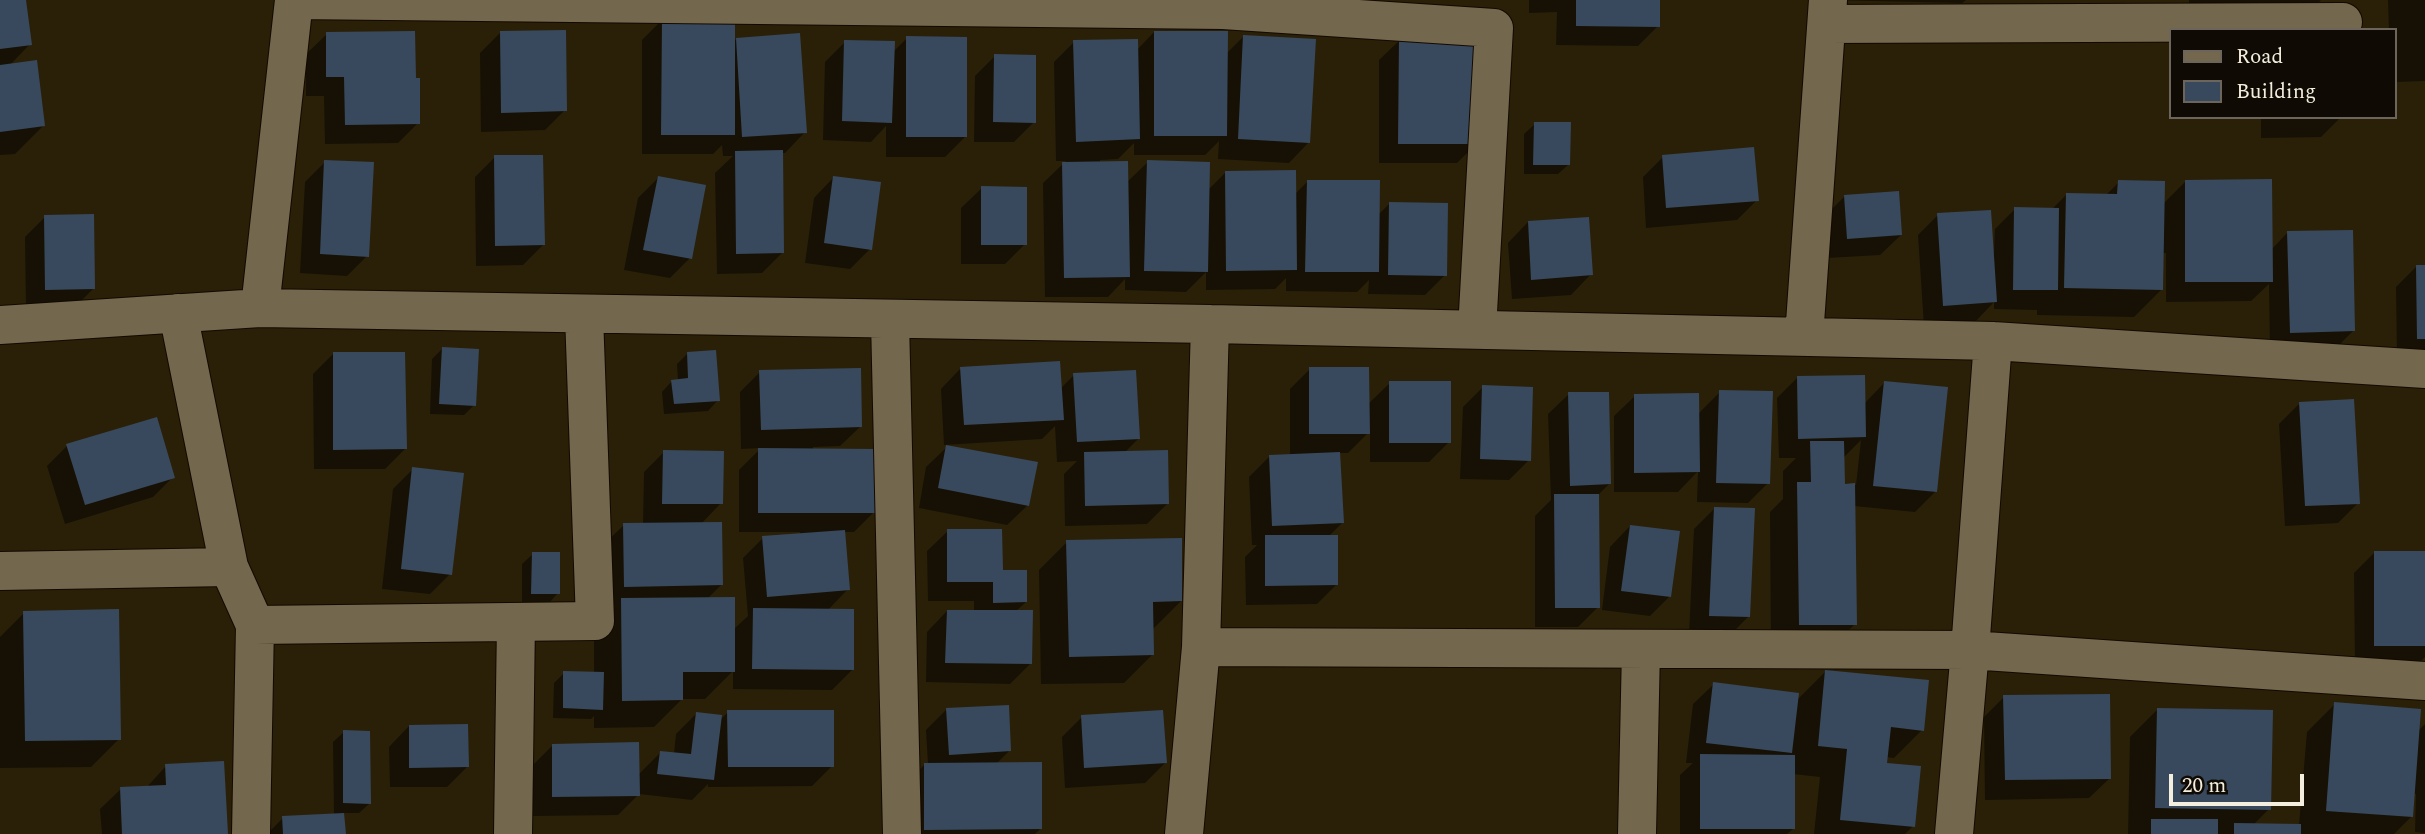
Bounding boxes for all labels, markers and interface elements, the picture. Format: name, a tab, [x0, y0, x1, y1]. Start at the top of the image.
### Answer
legend	[2170, 28, 2397, 119]
text: Road	[2236, 41, 2283, 73]
text: Building	[2236, 76, 2316, 108]
scale bar	[2173, 760, 2308, 804]
text: 20 m	[2182, 770, 2226, 802]

